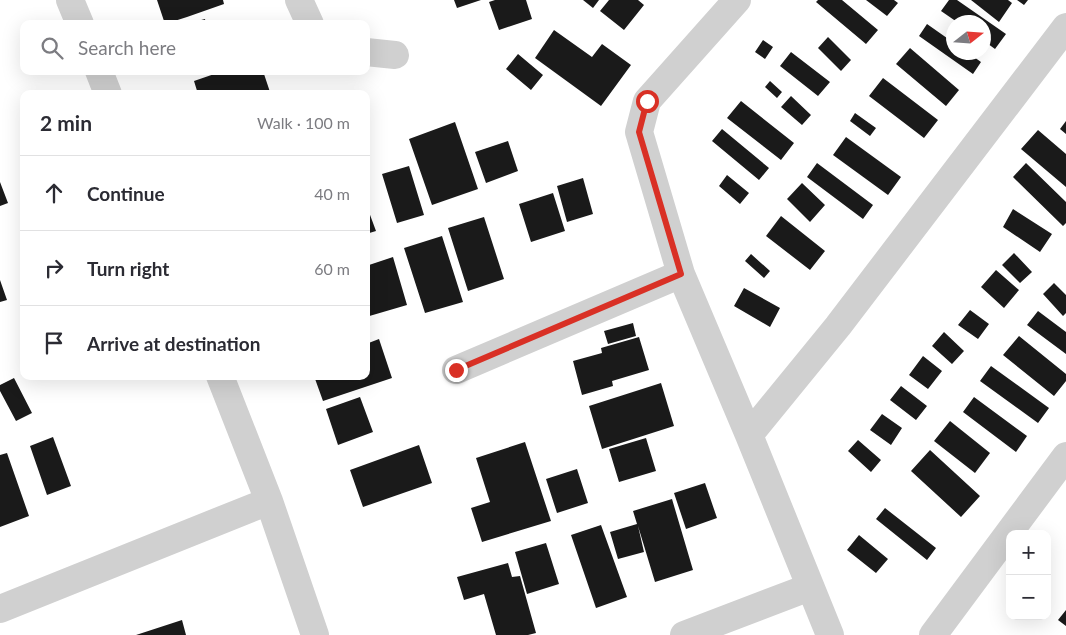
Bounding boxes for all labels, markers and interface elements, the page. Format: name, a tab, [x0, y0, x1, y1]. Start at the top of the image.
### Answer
north arrow	[946, 15, 991, 60]
search box	[20, 20, 370, 75]
icon: search	[38, 34, 66, 62]
text: Search here	[78, 36, 176, 59]
route start	[636, 90, 659, 113]
text: 2 min	[40, 110, 92, 135]
text: Walk · 100 m	[257, 113, 350, 132]
icon: ahead	[40, 179, 68, 207]
text: Continue	[87, 182, 165, 205]
text: 40 m	[314, 184, 350, 203]
icon: right	[40, 254, 68, 282]
text: Turn right	[87, 257, 169, 280]
text: 60 m	[314, 259, 350, 278]
icon: arrive	[40, 329, 68, 357]
text: Arrive at destination	[87, 332, 260, 355]
route end	[445, 359, 468, 382]
map controls	[1006, 530, 1051, 620]
button: +	[1006, 530, 1051, 575]
button: −	[1006, 575, 1051, 620]

